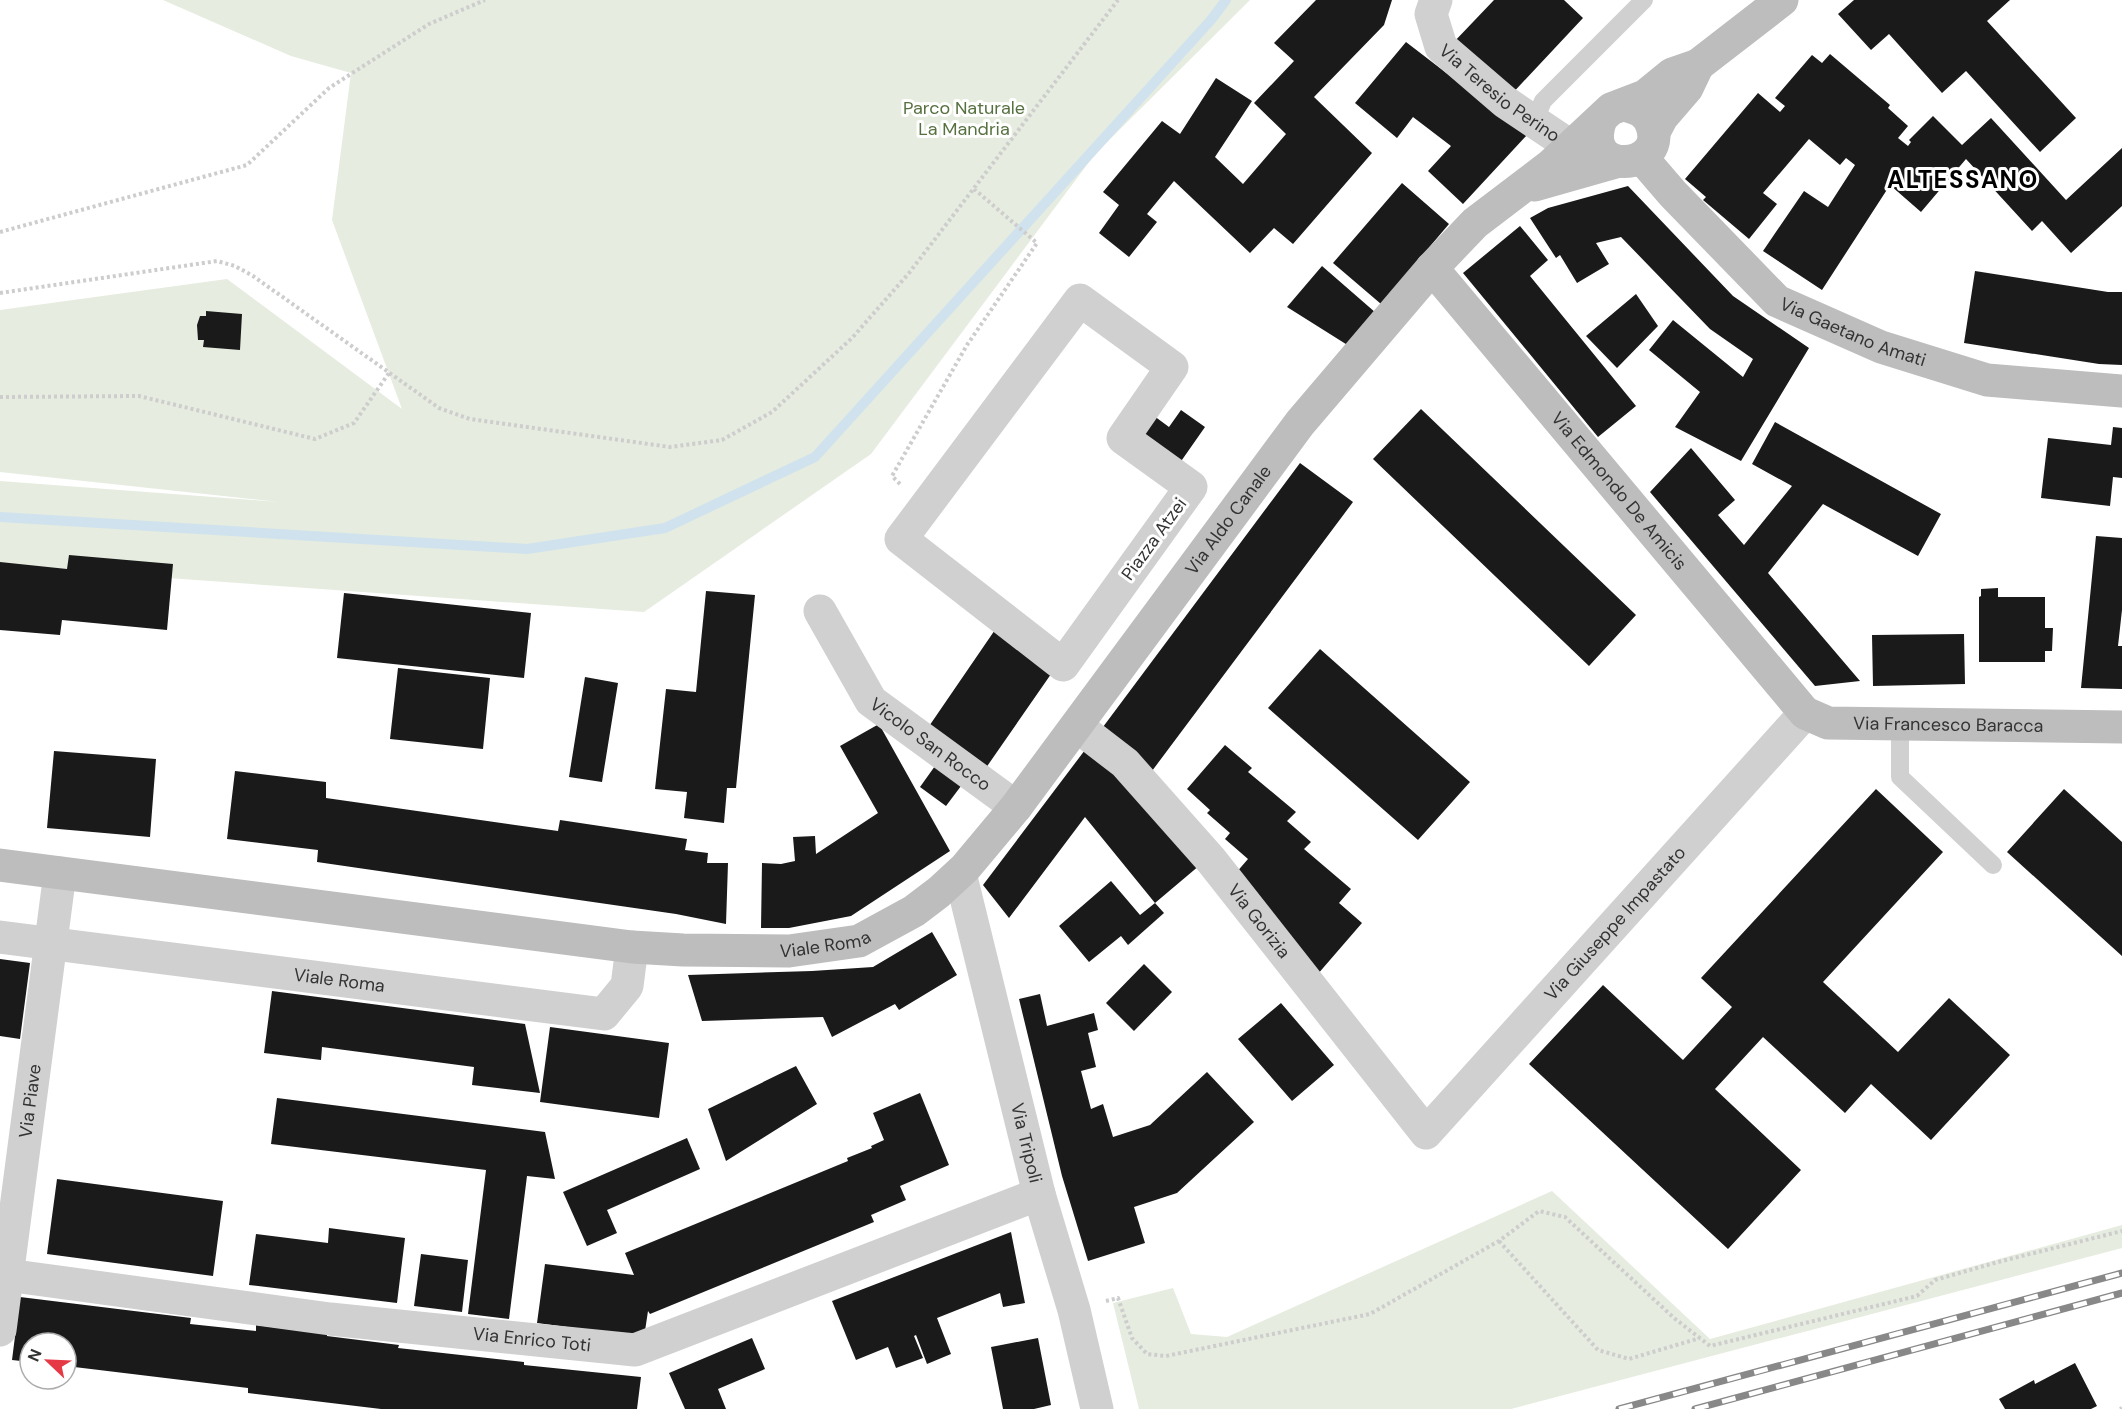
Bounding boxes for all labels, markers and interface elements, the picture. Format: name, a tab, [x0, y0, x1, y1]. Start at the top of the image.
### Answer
street label: Via Teresio Perino	[1434, 39, 1565, 148]
park label: Parco Naturale La Mandria	[903, 96, 1025, 141]
district label: ALTESSANO	[1887, 164, 2039, 195]
street label: Via Gaetano Amati	[1776, 292, 1929, 372]
street label: Via Edmondo De Amicis	[1546, 407, 1692, 575]
street label: Via Aldo Canale	[1180, 460, 1277, 580]
street label: Piazza Atzei	[1116, 493, 1192, 585]
street label: Vicolo San Rocco	[865, 692, 996, 797]
street label: Via Francesco Baracca	[1853, 711, 2044, 738]
street label: Via Giuseppe Impastato	[1539, 841, 1691, 1006]
street label: Via Gorizia	[1222, 879, 1296, 963]
street label: Viale Roma	[780, 925, 875, 963]
street label: Viale Roma	[292, 963, 386, 998]
street label: Via Piave	[13, 1062, 47, 1139]
street label: Via Tripoli	[1005, 1101, 1048, 1185]
street label: Via Enrico Toti	[472, 1322, 592, 1357]
north arrow	[18, 1331, 78, 1391]
text: N	[23, 1346, 47, 1365]

